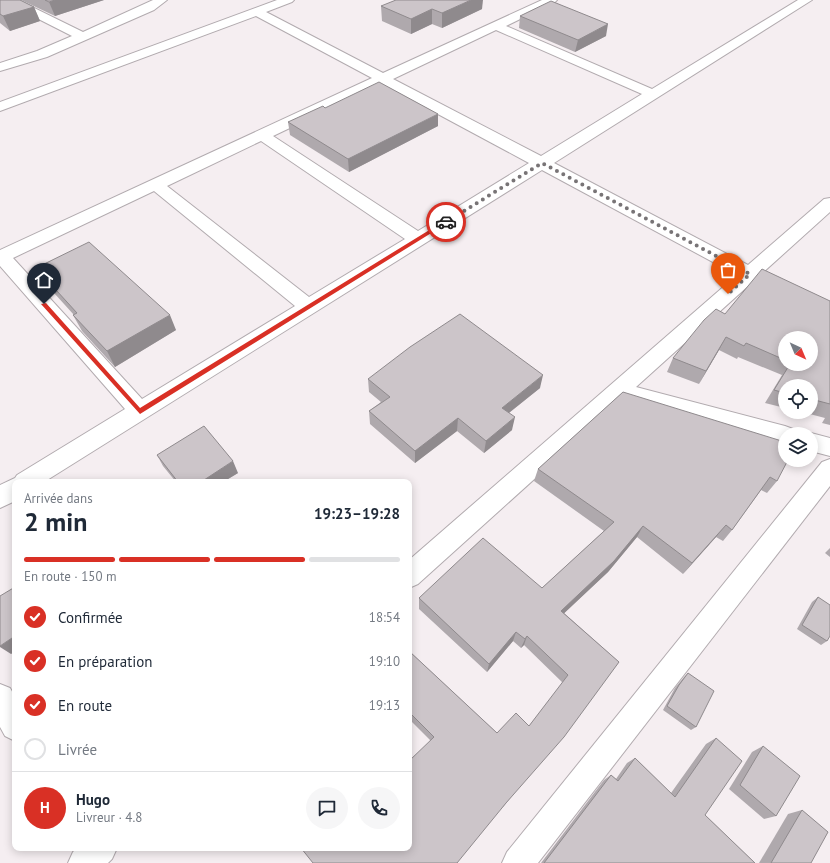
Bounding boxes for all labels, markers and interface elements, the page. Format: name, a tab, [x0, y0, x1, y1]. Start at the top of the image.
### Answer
courier	[426, 202, 466, 242]
icon: car	[435, 211, 457, 233]
pin	[711, 253, 745, 294]
icon: bag	[717, 259, 739, 281]
pin	[27, 263, 61, 304]
icon: home	[33, 269, 55, 291]
north arrow	[778, 331, 818, 371]
map controls	[778, 331, 818, 467]
button: locate	[778, 379, 818, 419]
button: layers	[778, 427, 818, 467]
text: Arrivée dans	[24, 490, 93, 507]
text: 19:23–19:28	[314, 504, 400, 523]
text: 2 min	[24, 505, 87, 538]
text: En route · 150 m	[24, 568, 117, 585]
icon: check	[24, 606, 46, 628]
text: Confirmée	[58, 608, 123, 627]
text: 18:54	[369, 609, 400, 626]
icon: check	[24, 650, 46, 672]
text: En préparation	[58, 652, 153, 671]
text: 19:10	[369, 653, 400, 670]
icon: check	[24, 694, 46, 716]
text: En route	[58, 696, 112, 715]
text: 19:13	[369, 697, 400, 714]
text: Livrée	[58, 740, 97, 759]
button: chat	[306, 787, 348, 829]
button: phone	[358, 787, 400, 829]
text: Hugo	[76, 790, 110, 809]
text: H	[40, 798, 50, 817]
text: Livreur · 4.8	[76, 809, 142, 826]

